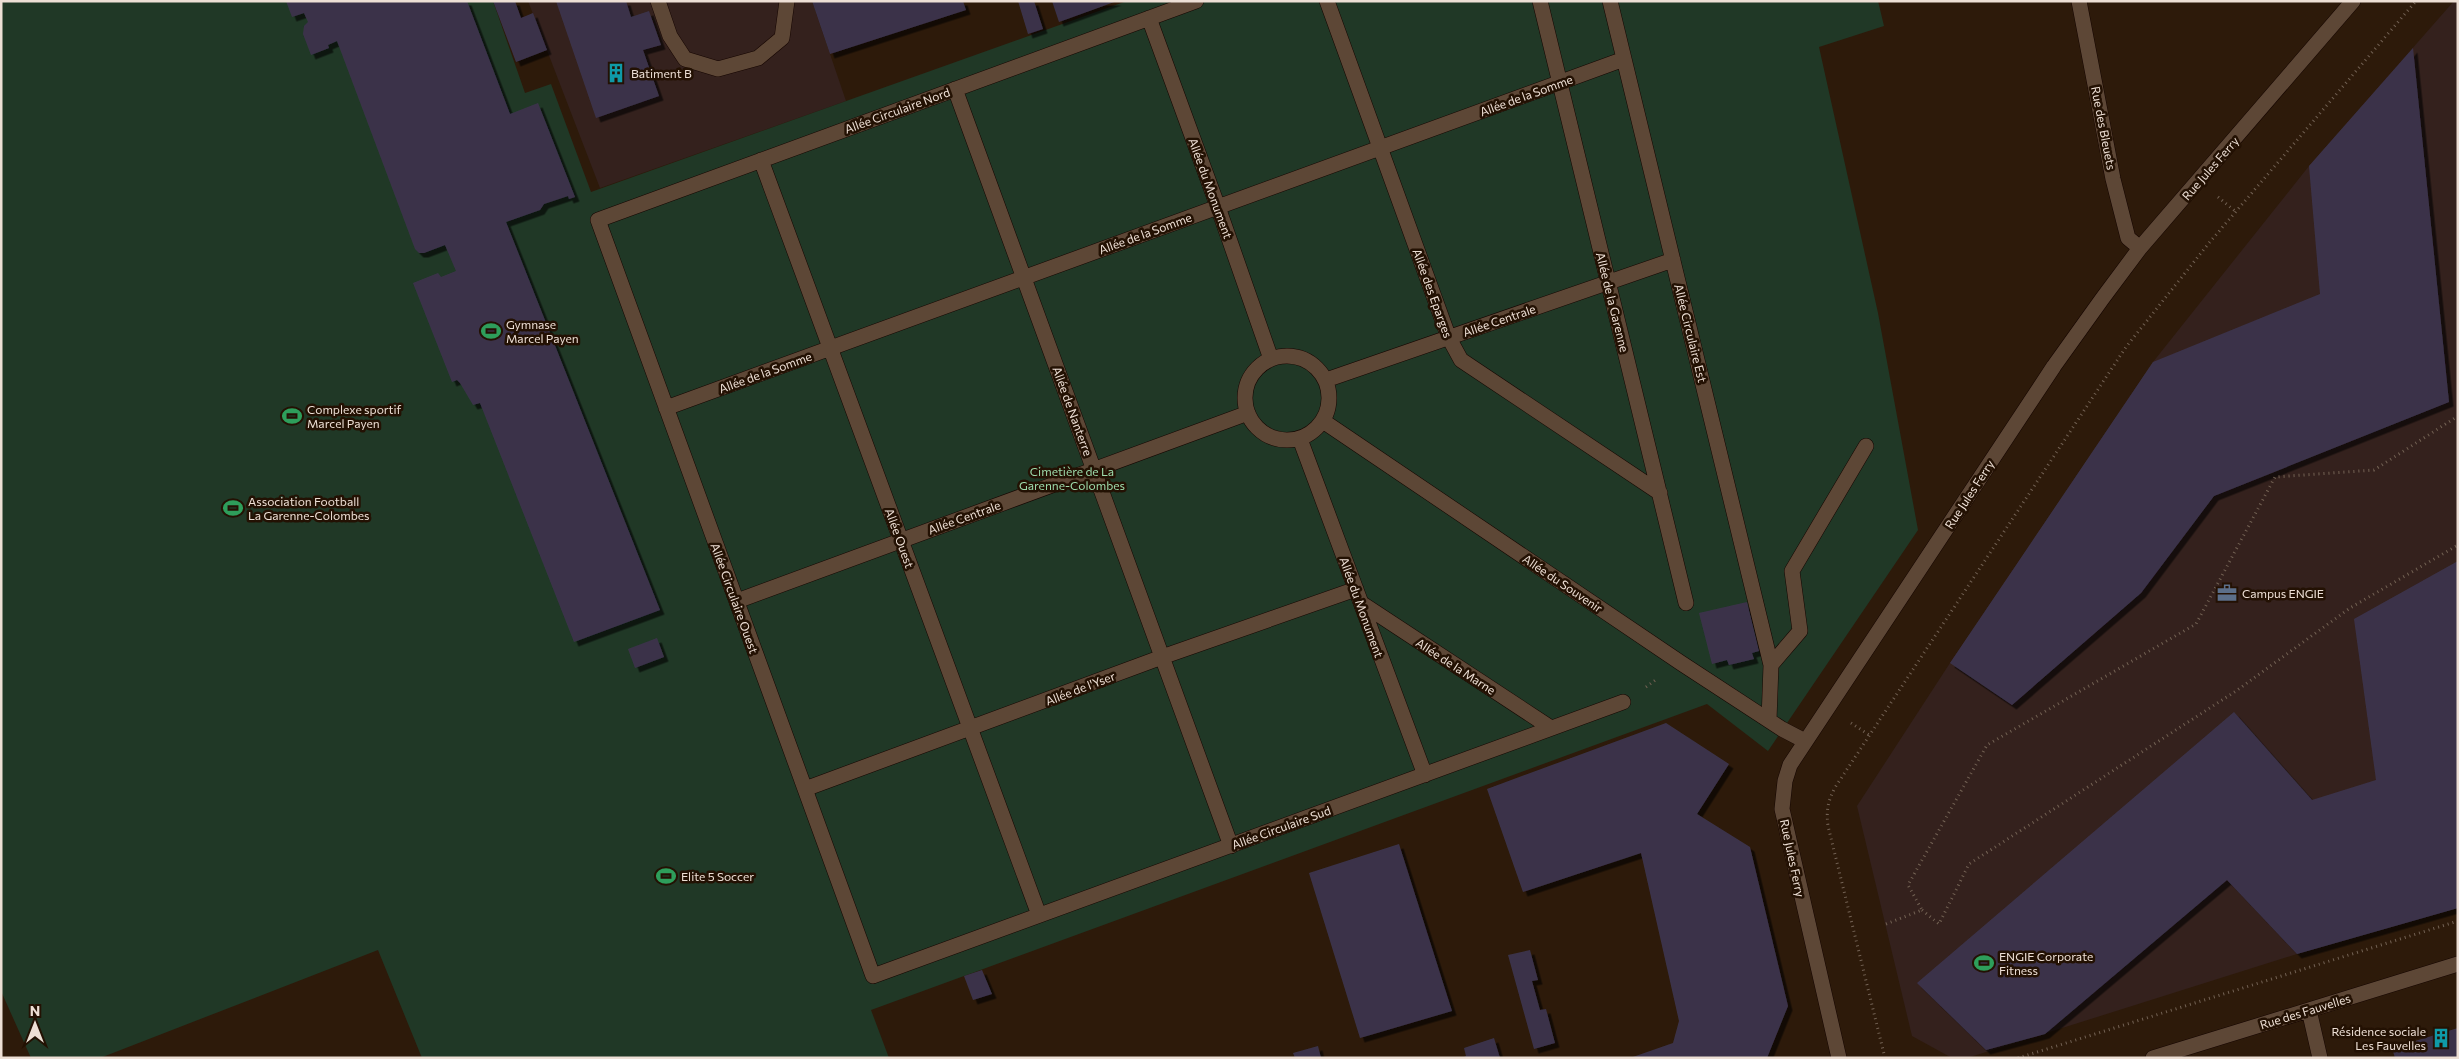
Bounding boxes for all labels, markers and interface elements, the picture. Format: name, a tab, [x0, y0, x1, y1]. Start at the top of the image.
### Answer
building icon: Batiment B	[605, 62, 627, 84]
place label: Batiment B	[631, 66, 692, 80]
street label: Allée de la Somme	[1478, 72, 1574, 118]
street label: Allée Circulaire Nord	[842, 84, 952, 136]
street label: Rue des Bleuets	[2089, 85, 2119, 171]
street label: Rue Jules Ferry	[2179, 133, 2242, 203]
street label: Allée du Monument	[1186, 136, 1236, 240]
street label: Allée de la Somme	[1097, 210, 1193, 256]
street label: Allée des Eparges	[1410, 247, 1456, 339]
street label: Allée de la Garenne	[1594, 251, 1632, 353]
street label: Allée Circulaire Est	[1672, 282, 1710, 384]
street label: Allée Centrale	[1461, 301, 1537, 339]
place label: Gymnase Marcel Payen	[506, 317, 579, 345]
sports icon: Gymnase Marcel Payen	[480, 320, 502, 342]
street label: Allée de la Somme	[717, 349, 813, 395]
street label: Allée de Nanterre	[1050, 364, 1096, 458]
place label: Complexe sportif Marcel Payen	[307, 402, 402, 430]
sports icon: Complexe sportif Marcel Payen	[281, 405, 303, 427]
street label: Rue Jules Ferry	[1942, 457, 1997, 532]
park label: Cimetière de La Garenne-Colombes	[1019, 464, 1125, 492]
place label: Association Football La Garenne-Colombes	[248, 494, 370, 522]
sports icon: Association Football La Garenne-Colombes	[222, 497, 244, 519]
street label: Allée Centrale	[926, 497, 1002, 537]
street label: Allée Ouest	[883, 506, 917, 570]
street label: Allée Circulaire Ouest	[708, 541, 762, 655]
street label: Allée du Souvenir	[1520, 551, 1606, 615]
street label: Allée du Monument	[1337, 555, 1387, 659]
office icon: Campus ENGIE	[2216, 582, 2238, 604]
place label: Campus ENGIE	[2242, 586, 2324, 600]
street label: Allée de la Marne	[1414, 635, 1498, 697]
street label: Allée de l'Yser	[1043, 668, 1117, 708]
street label: Allée Circulaire Sud	[1230, 803, 1332, 851]
street label: Rue Jules Ferry	[1777, 818, 1808, 898]
sports icon: Elite 5 Soccer	[655, 865, 677, 887]
place label: Elite 5 Soccer	[681, 869, 754, 883]
place label: ENGIE Corporate Fitness	[1999, 949, 2093, 977]
sports icon: ENGIE Corporate Fitness	[1973, 952, 1995, 974]
street label: Rue des Fauvelles	[2258, 991, 2352, 1031]
north arrow	[10, 999, 60, 1049]
text: N	[30, 1002, 40, 1019]
place label: Résidence sociale Les Fauvelles	[2331, 1024, 2426, 1052]
building icon: Résidence sociale Les Fauvelles	[2430, 1027, 2452, 1049]

